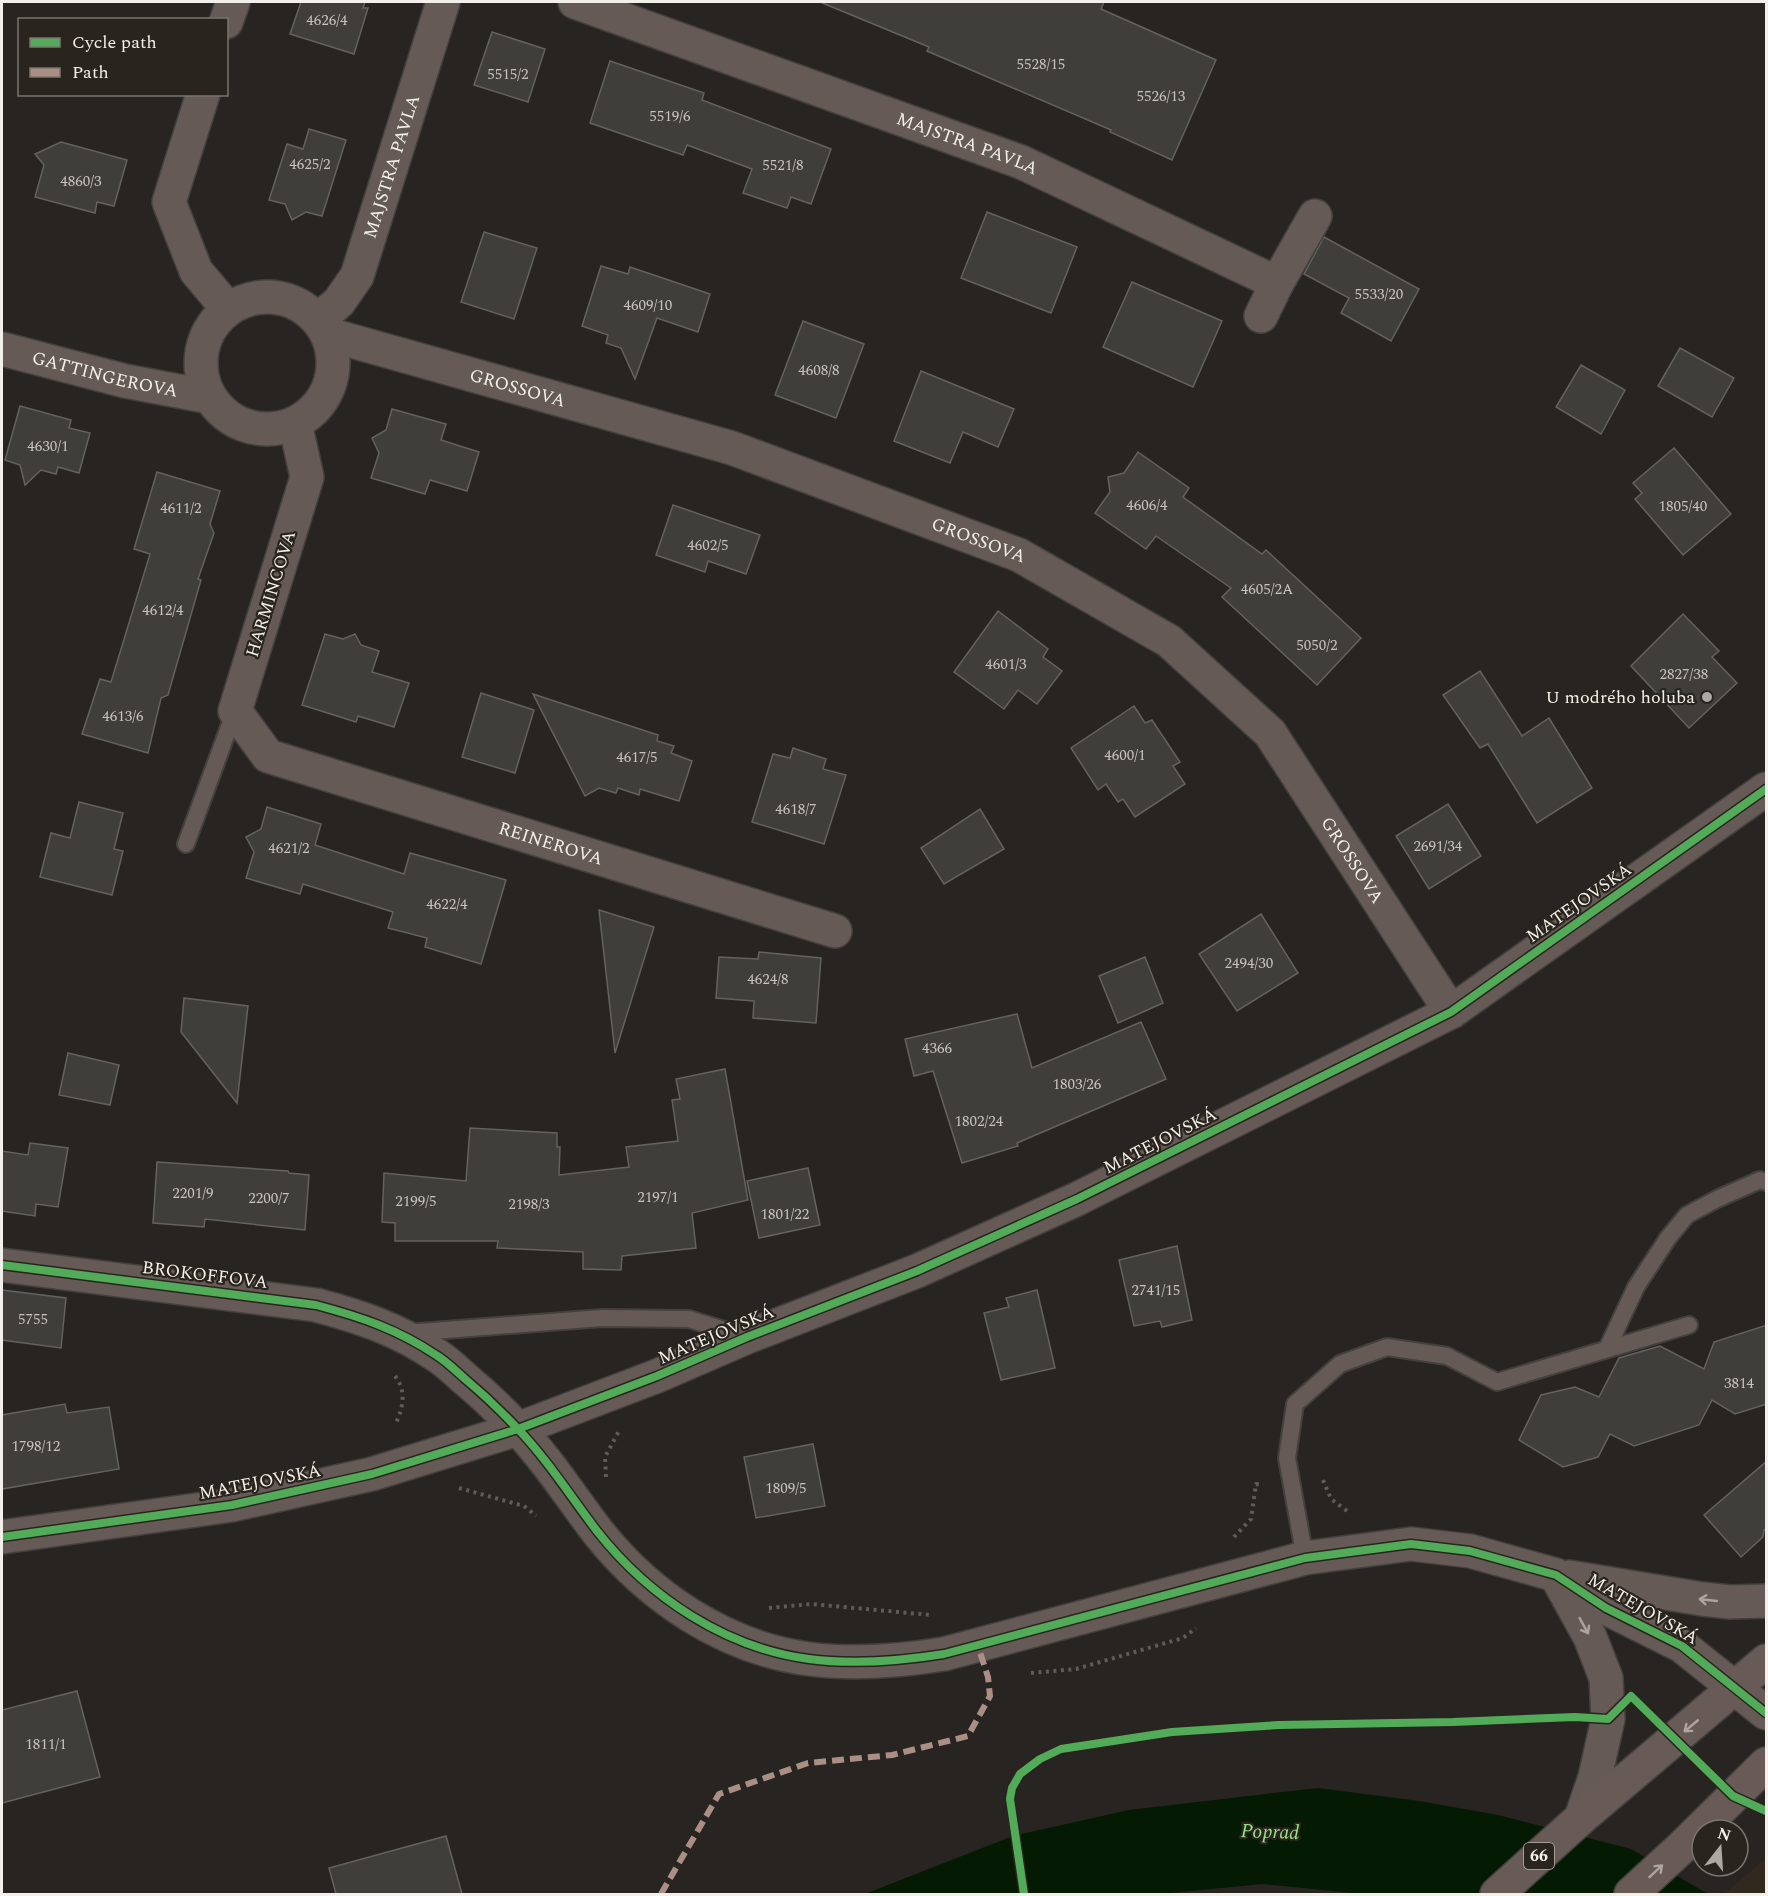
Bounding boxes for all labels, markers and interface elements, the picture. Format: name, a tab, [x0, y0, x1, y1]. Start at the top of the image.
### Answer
house number: 4626/4	[306, 9, 348, 32]
legend	[18, 18, 228, 96]
text: Cycle path	[72, 29, 157, 56]
house number: 5528/15	[1017, 53, 1065, 76]
text: Path	[72, 59, 109, 86]
house number: 5515/2	[487, 63, 529, 86]
house number: 5526/13	[1137, 85, 1186, 108]
street label: MAJSTRA PAVLA	[356, 91, 427, 242]
house number: 5519/6	[649, 105, 691, 128]
street label: MAJSTRA PAVLA	[893, 105, 1043, 182]
house number: 4625/2	[289, 153, 331, 176]
house number: 5521/8	[762, 154, 804, 177]
house number: 4860/3	[60, 170, 102, 193]
house number: 5533/20	[1355, 283, 1403, 306]
house number: 4609/10	[624, 294, 672, 317]
street label: GATTINGEROVA	[29, 344, 180, 404]
house number: 4608/8	[798, 359, 840, 382]
street label: GROSSOVA	[466, 361, 569, 414]
house number: 4630/1	[27, 435, 69, 458]
house number: 4606/4	[1126, 494, 1168, 517]
house number: 1805/40	[1659, 495, 1707, 518]
house number: 4611/2	[160, 497, 202, 520]
street label: GROSSOVA	[928, 510, 1030, 570]
street label: HARMINCOVA	[239, 527, 303, 661]
house number: 4602/5	[687, 534, 729, 557]
house number: 4605/2A	[1241, 578, 1293, 601]
house number: 4612/4	[142, 599, 184, 622]
house number: 5050/2	[1296, 634, 1338, 657]
house number: 4601/3	[985, 653, 1027, 676]
house number: 2827/38	[1660, 663, 1708, 686]
place label: U modrého holuba	[1545, 684, 1695, 711]
marker: U modrého holuba	[1700, 690, 1714, 704]
house number: 4613/6	[102, 705, 144, 728]
house number: 4600/1	[1104, 744, 1146, 767]
house number: 4617/5	[616, 746, 658, 769]
house number: 4618/7	[775, 798, 817, 821]
street label: GROSSOVA	[1314, 811, 1391, 909]
street label: REINEROVA	[495, 814, 606, 872]
house number: 2691/34	[1414, 835, 1463, 858]
house number: 4621/2	[268, 837, 310, 860]
street label: MATEJOVSKÁ	[1521, 856, 1637, 950]
house number: 4622/4	[426, 893, 468, 916]
house number: 2494/30	[1225, 952, 1273, 975]
house number: 4624/8	[747, 968, 789, 991]
house number: 4366	[922, 1037, 952, 1060]
house number: 1803/26	[1053, 1073, 1102, 1096]
street label: MATEJOVSKÁ	[1099, 1101, 1221, 1181]
house number: 1802/24	[955, 1110, 1004, 1133]
house number: 2201/9	[172, 1182, 214, 1205]
house number: 2197/1	[637, 1186, 679, 1209]
house number: 2200/7	[248, 1187, 290, 1210]
house number: 2199/5	[395, 1190, 437, 1213]
house number: 2198/3	[508, 1193, 550, 1216]
house number: 1801/22	[761, 1203, 809, 1226]
street label: BROKOFFOVA	[141, 1254, 269, 1296]
house number: 2741/15	[1132, 1279, 1180, 1302]
street label: MATEJOVSKÁ	[654, 1298, 778, 1372]
house number: 5755	[18, 1308, 48, 1331]
house number: 3814	[1724, 1372, 1754, 1395]
house number: 1798/12	[12, 1435, 60, 1458]
street label: MATEJOVSKÁ	[197, 1457, 323, 1507]
house number: 1809/5	[765, 1477, 807, 1500]
street label: MATEJOVSKÁ	[1583, 1566, 1703, 1652]
one-way arrow	[1699, 1594, 1719, 1605]
one-way arrow	[1578, 1617, 1590, 1634]
one-way arrow	[1683, 1719, 1699, 1732]
house number: 1811/1	[25, 1733, 67, 1756]
water label: Poprad	[1240, 1816, 1300, 1848]
north arrow	[1690, 1818, 1750, 1878]
text: N	[1714, 1821, 1734, 1848]
road number: 66	[1524, 1843, 1554, 1869]
one-way arrow	[1649, 1864, 1664, 1879]

